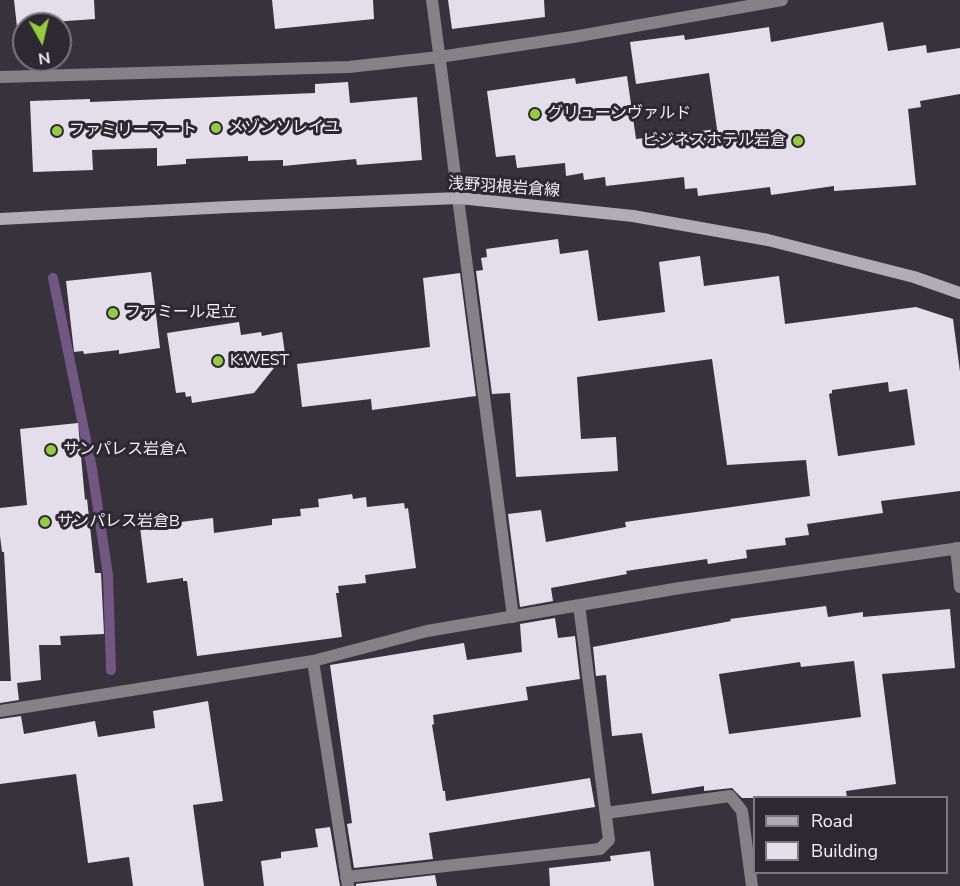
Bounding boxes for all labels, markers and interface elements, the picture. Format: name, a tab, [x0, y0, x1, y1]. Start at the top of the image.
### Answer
north arrow	[12, 12, 72, 72]
text: N	[37, 46, 52, 70]
place label: グリューンヴァルド	[547, 104, 691, 124]
marker: グリューンヴァルド	[528, 107, 542, 121]
place label: メゾンソレイユ	[228, 118, 340, 138]
place label: ファミリーマート	[69, 121, 197, 141]
marker: メゾンソレイユ	[209, 121, 223, 135]
marker: ファミリーマート	[50, 124, 64, 138]
place label: ビジネスホテル岩倉	[642, 131, 786, 151]
marker: ビジネスホテル岩倉	[791, 134, 805, 148]
street label: 浅野羽根岩倉線	[447, 175, 561, 201]
place label: ファミール足立	[125, 303, 237, 323]
marker: ファミール足立	[106, 306, 120, 320]
place label: K.WEST	[230, 351, 289, 371]
marker: K.WEST	[211, 354, 225, 368]
place label: サンパレス岩倉A	[63, 440, 187, 460]
marker: サンパレス岩倉A	[44, 443, 58, 457]
place label: サンパレス岩倉B	[57, 512, 180, 532]
marker: サンパレス岩倉B	[38, 515, 52, 529]
legend	[753, 796, 948, 874]
text: Road	[811, 809, 853, 833]
text: Building	[811, 839, 878, 863]

